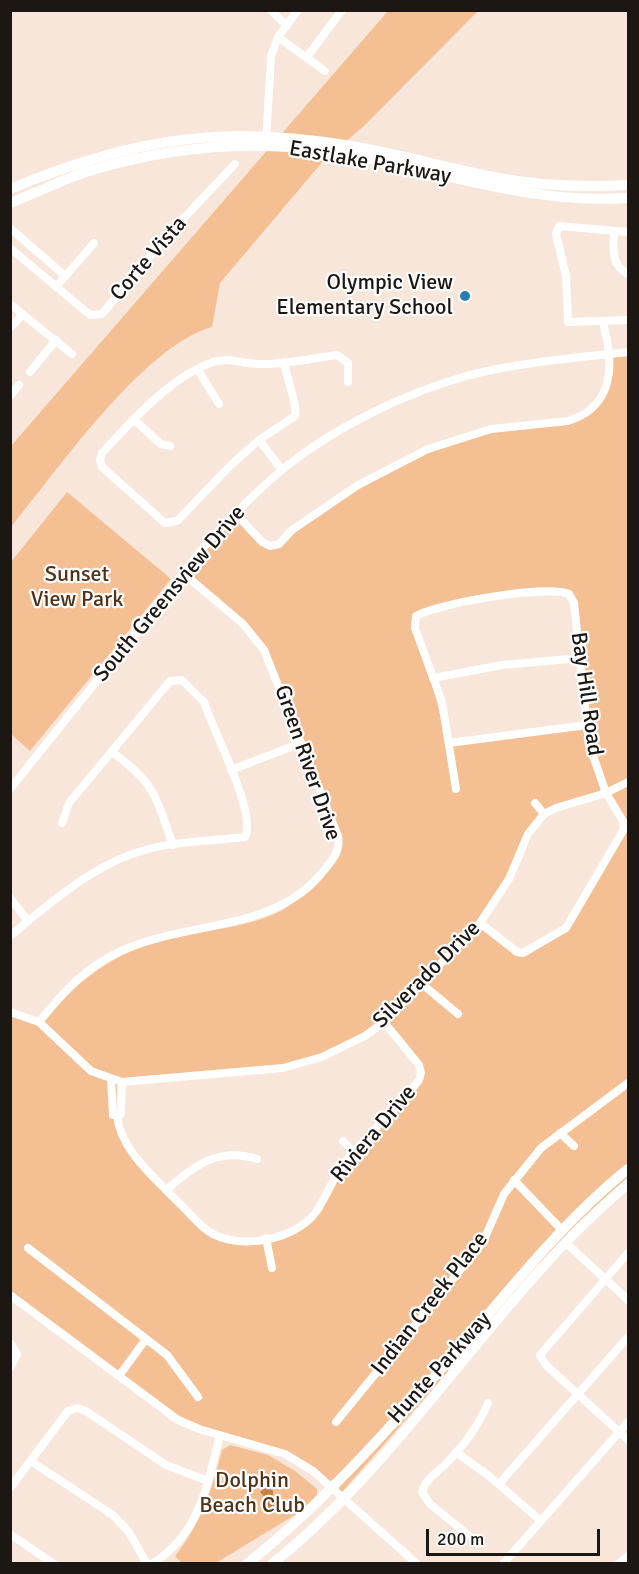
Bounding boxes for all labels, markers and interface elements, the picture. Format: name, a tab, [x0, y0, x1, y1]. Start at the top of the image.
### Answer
street label: Eastlake Parkway	[287, 136, 453, 190]
street label: Corte Vista	[105, 211, 193, 307]
place label: Olympic View Elementary School	[276, 270, 453, 322]
marker: Olympic View Elementary School	[458, 289, 472, 303]
street label: South Greensview Drive	[89, 500, 251, 688]
park label: Sunset View Park	[31, 562, 123, 614]
street label: Bay Hill Road	[564, 630, 608, 758]
street label: Green River Drive	[268, 682, 346, 844]
street label: Silverado Drive	[368, 916, 486, 1034]
street label: Riviera Drive	[326, 1080, 422, 1188]
street label: Indian Creek Place	[366, 1227, 494, 1381]
street label: Hunte Parkway	[383, 1307, 497, 1429]
park label: Dolphin Beach Club	[199, 1468, 305, 1520]
scale bar	[429, 1517, 603, 1555]
text: 200 m	[437, 1528, 484, 1550]

